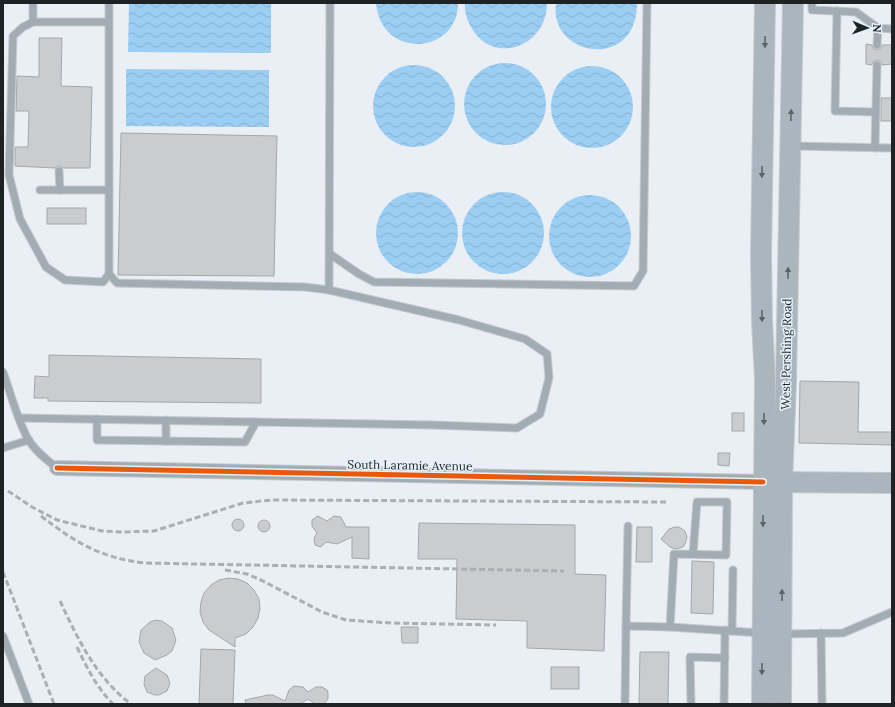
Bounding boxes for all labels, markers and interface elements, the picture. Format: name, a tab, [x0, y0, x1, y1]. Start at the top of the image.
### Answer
north arrow	[847, 8, 887, 48]
text: N	[870, 24, 884, 33]
one-way arrow	[761, 36, 768, 48]
one-way arrow	[788, 108, 794, 121]
one-way arrow	[759, 166, 765, 179]
one-way arrow	[785, 266, 791, 279]
street label: West Pershing Road	[778, 298, 794, 410]
one-way arrow	[759, 310, 765, 323]
one-way arrow	[761, 413, 767, 426]
street label: South Laramie Avenue	[347, 456, 473, 474]
one-way arrow	[760, 515, 766, 528]
one-way arrow	[779, 588, 785, 601]
one-way arrow	[759, 663, 765, 676]

